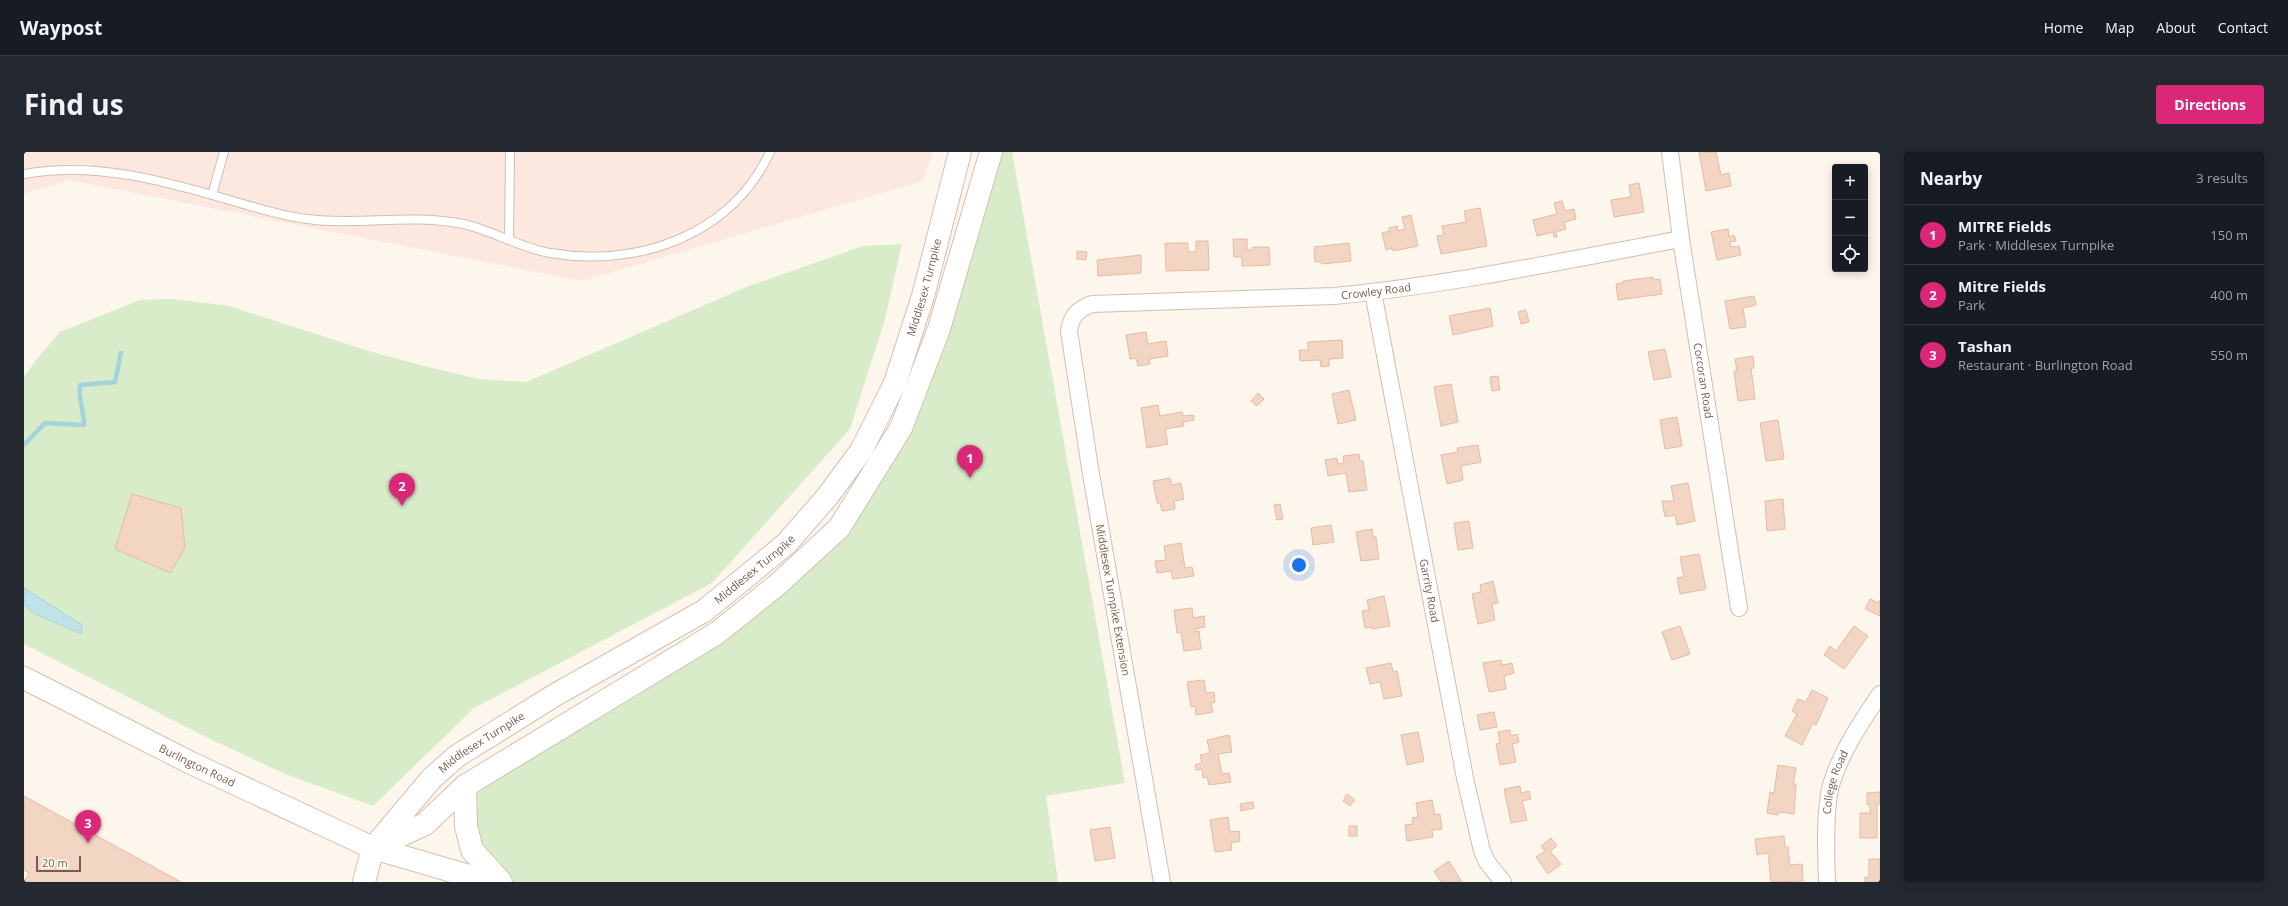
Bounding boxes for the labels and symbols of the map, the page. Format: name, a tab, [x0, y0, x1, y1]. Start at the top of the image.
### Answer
street label: Middlesex Turnpike	[903, 237, 944, 338]
street label: Crowley Road	[1340, 279, 1412, 302]
street label: Corcoran Road	[1690, 342, 1717, 419]
pin: 1	[957, 445, 983, 478]
pin: 2	[389, 473, 415, 506]
street label: Middlesex Turnpike Extension	[1093, 523, 1134, 677]
street label: Middlesex Turnpike	[711, 531, 798, 607]
your location	[1289, 555, 1309, 575]
street label: Garrity Road	[1417, 558, 1443, 624]
street label: Middlesex Turnpike	[435, 708, 527, 776]
street label: Burlington Road	[157, 740, 238, 790]
street label: College Road	[1819, 747, 1851, 815]
pin: 3	[75, 810, 101, 843]
scale bar	[36, 854, 81, 873]

